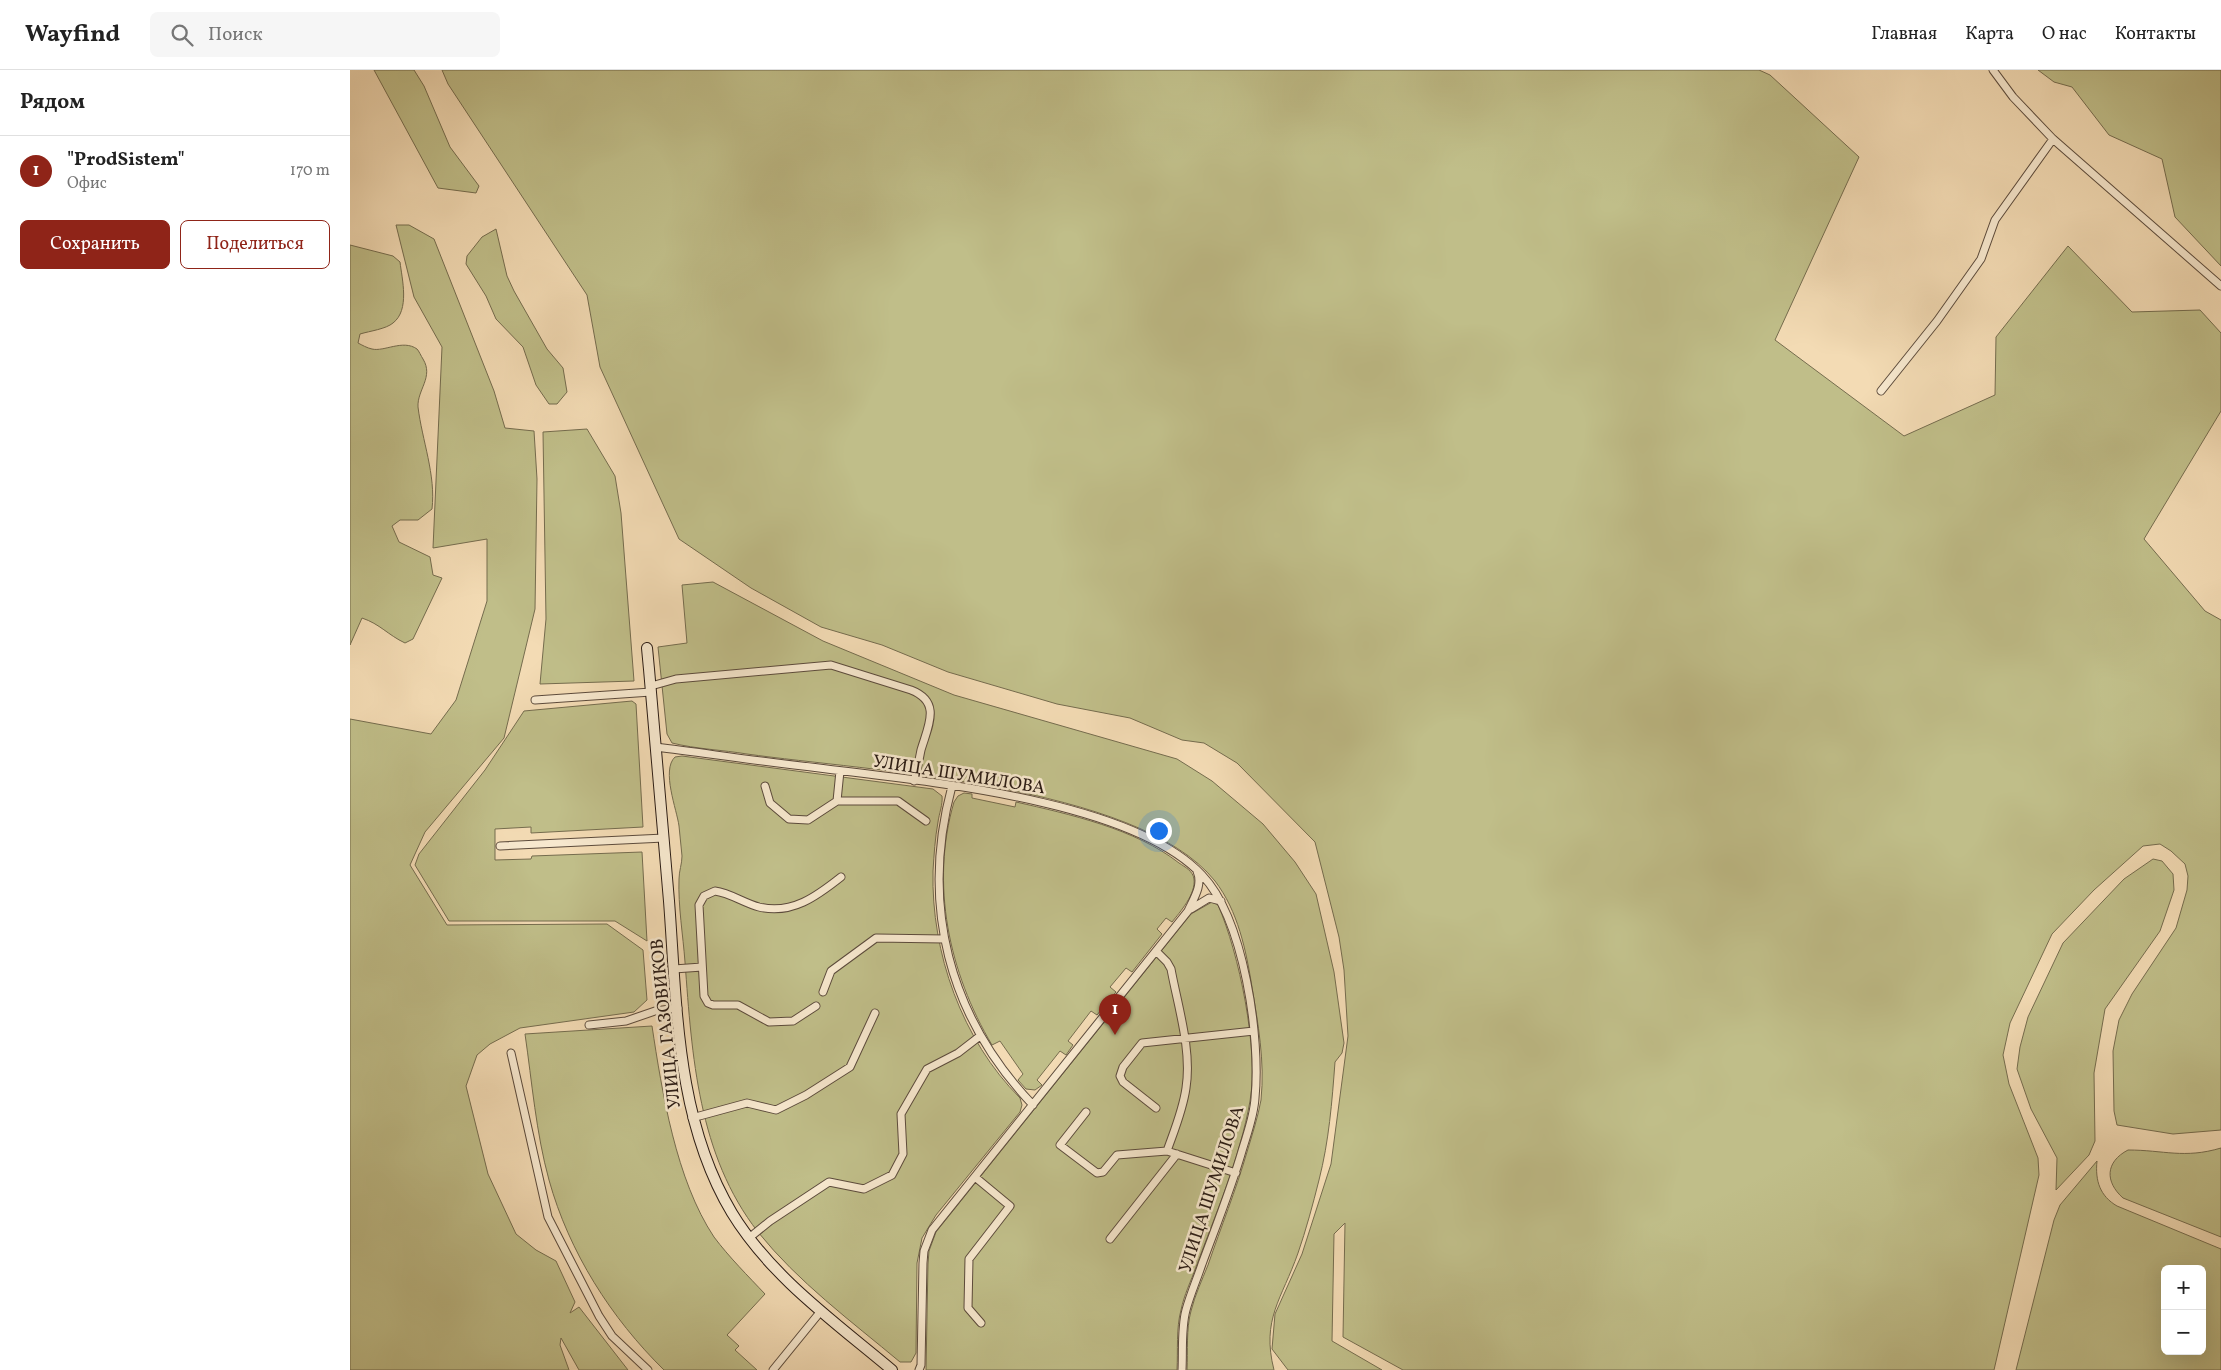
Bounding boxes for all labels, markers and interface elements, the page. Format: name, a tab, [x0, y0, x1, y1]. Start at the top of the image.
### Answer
search box	[150, 12, 500, 57]
text: Wayfind	[25, 18, 120, 52]
icon: search	[168, 21, 196, 49]
text: Поиск	[208, 22, 263, 48]
text: Главная	[1871, 22, 1937, 47]
text: Карта	[1965, 22, 2014, 47]
text: О нас	[2042, 22, 2087, 47]
text: Контакты	[2115, 22, 2196, 47]
text: Рядом	[20, 88, 85, 117]
text: "ProdSistem"	[67, 147, 185, 173]
text: 1	[33, 160, 39, 182]
text: 170 m	[290, 160, 330, 182]
text: Офис	[67, 173, 107, 195]
button: Сохранить	[20, 220, 170, 269]
button: Поделиться	[180, 220, 330, 269]
street label: УЛИЦА ШУМИЛОВА	[871, 749, 1047, 802]
your location	[1146, 818, 1172, 844]
street label: УЛИЦА ГАЗОВИКОВ	[645, 937, 688, 1110]
pin: 1	[1099, 994, 1131, 1035]
street label: УЛИЦА ШУМИЛОВА	[1174, 1102, 1251, 1276]
map controls	[2161, 1265, 2206, 1355]
button: +	[2161, 1265, 2206, 1310]
button: −	[2161, 1310, 2206, 1355]

